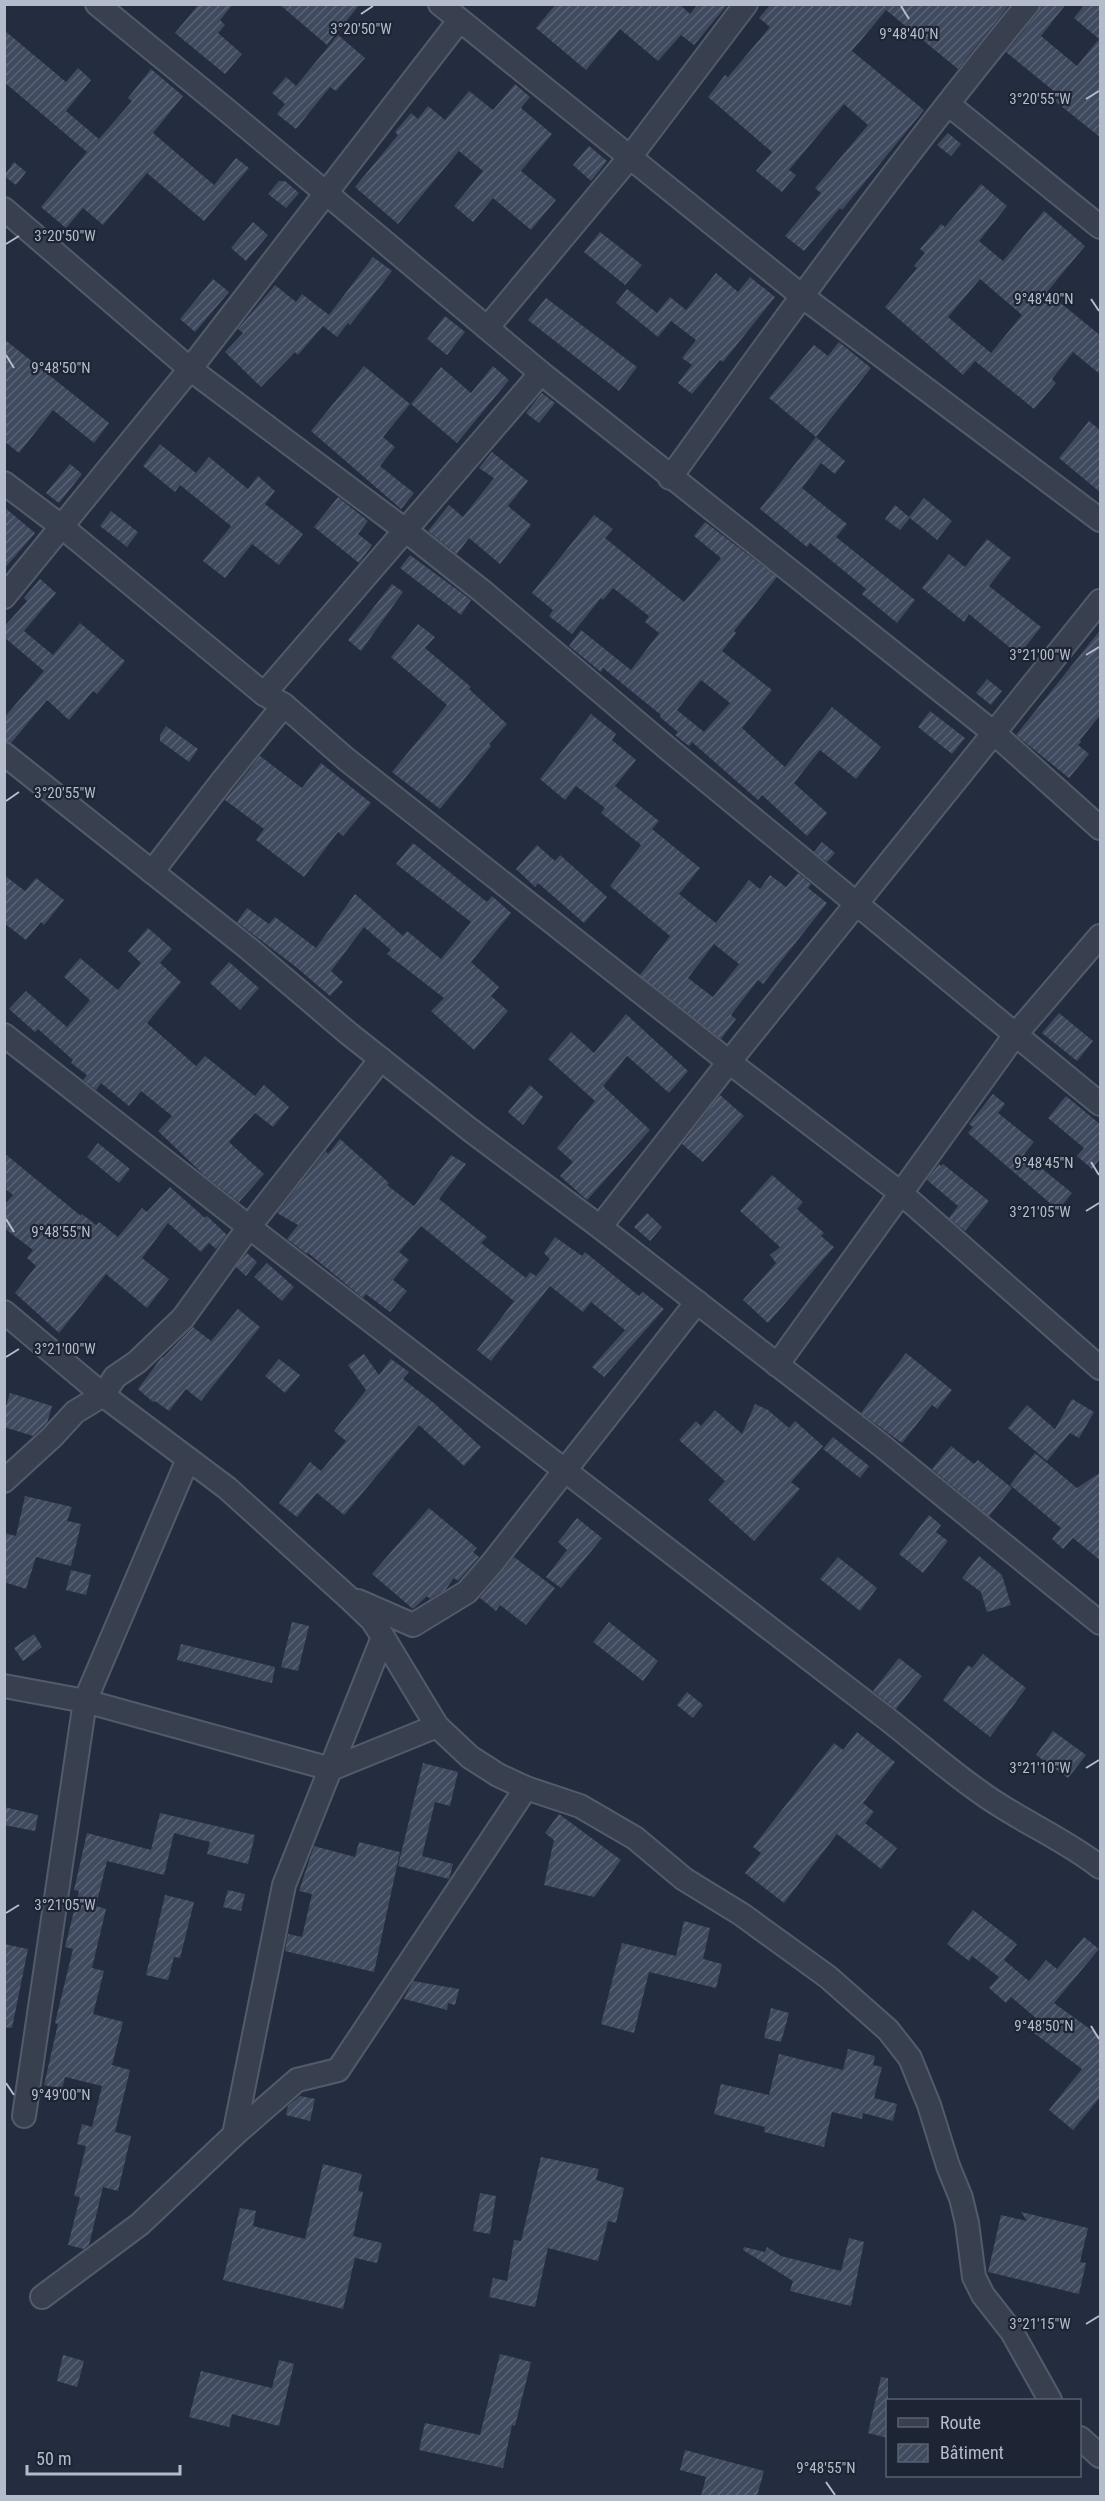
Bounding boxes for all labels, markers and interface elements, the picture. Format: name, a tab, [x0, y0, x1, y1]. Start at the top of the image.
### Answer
text: 3°20'50"W	[330, 20, 392, 38]
text: 9°48'40"N	[879, 25, 939, 43]
text: 3°20'55"W	[1009, 90, 1071, 108]
text: 3°20'50"W	[34, 227, 96, 245]
text: 9°48'40"N	[1014, 290, 1074, 308]
text: 9°48'50"N	[31, 359, 91, 377]
text: 3°21'00"W	[1009, 646, 1071, 664]
text: 3°20'55"W	[34, 784, 96, 802]
text: 9°48'45"N	[1014, 1154, 1074, 1172]
text: 3°21'05"W	[1009, 1203, 1071, 1221]
text: 9°48'55"N	[31, 1223, 91, 1241]
text: 3°21'00"W	[34, 1340, 96, 1358]
text: 3°21'10"W	[1009, 1759, 1071, 1777]
text: 3°21'05"W	[34, 1896, 96, 1914]
text: 9°48'50"N	[1014, 2017, 1074, 2035]
text: 9°49'00"N	[31, 2086, 91, 2104]
text: 3°21'15"W	[1009, 2315, 1071, 2333]
legend	[886, 2399, 1081, 2477]
text: Route	[940, 2412, 981, 2433]
scale bar	[27, 2438, 180, 2476]
text: Bâtiment	[940, 2442, 1004, 2463]
text: 50 m	[36, 2448, 71, 2469]
text: 9°48'55"N	[796, 2459, 856, 2477]

